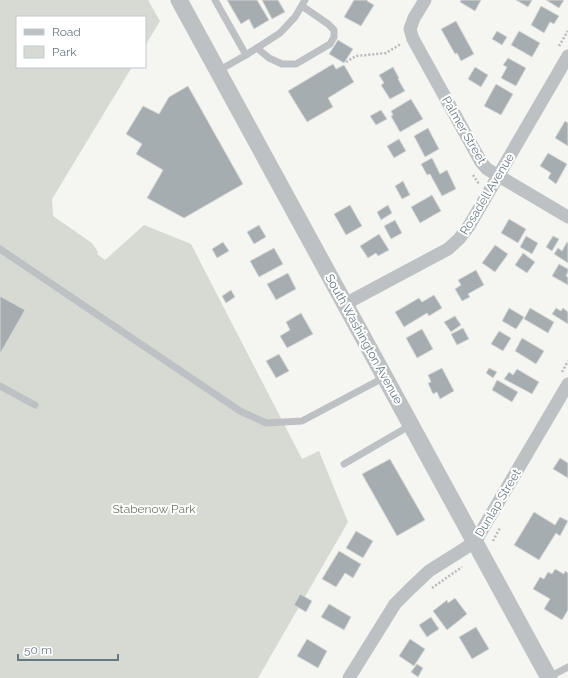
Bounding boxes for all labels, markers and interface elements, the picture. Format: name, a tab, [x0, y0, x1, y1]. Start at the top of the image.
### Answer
legend	[16, 16, 146, 68]
text: Road	[52, 25, 81, 39]
text: Park	[52, 45, 77, 59]
street label: Palmer Street	[439, 94, 489, 166]
street label: Rosadell Avenue	[457, 151, 517, 237]
street label: South Washington Avenue	[322, 272, 406, 406]
street label: Dunlap Street	[472, 467, 524, 539]
park label: Stabenow Park	[112, 502, 196, 516]
scale bar	[18, 636, 118, 662]
text: 50 m	[24, 643, 52, 657]

